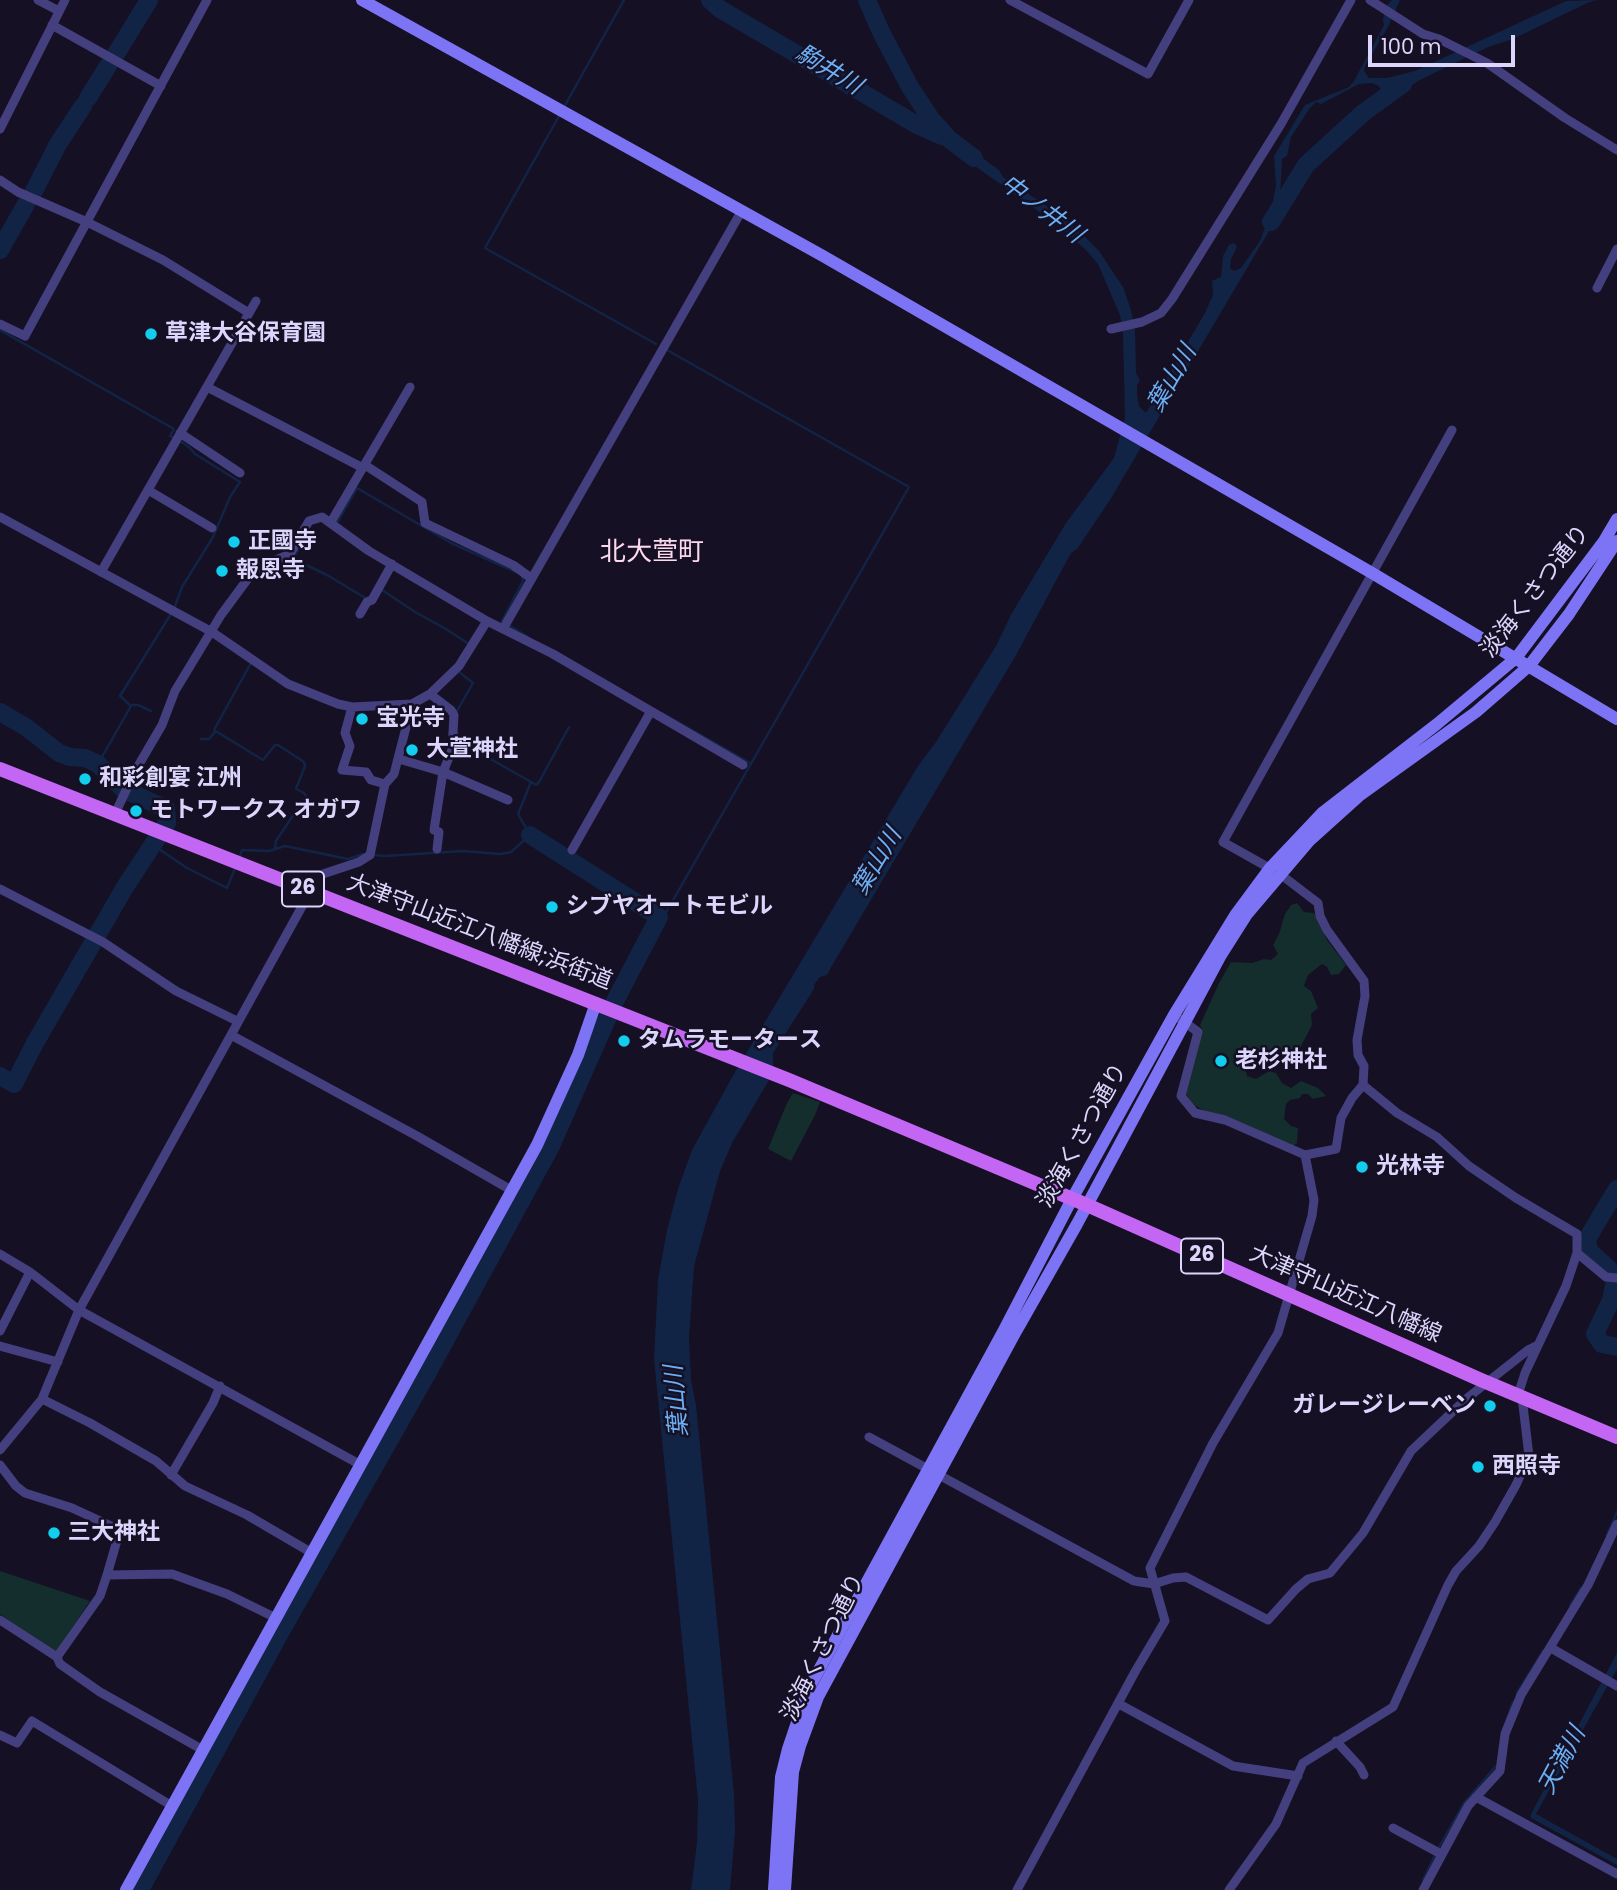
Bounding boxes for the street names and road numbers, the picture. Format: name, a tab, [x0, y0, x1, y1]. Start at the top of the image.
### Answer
street label: 淡海くさつ通り	[1476, 520, 1596, 664]
street label: 大津守山近江八幡線;浜街道	[342, 870, 616, 996]
road number: 26	[282, 872, 324, 906]
street label: 淡海くさつ通り	[1032, 1059, 1134, 1213]
road number: 26	[1181, 1238, 1223, 1274]
street label: 大津守山近江八幡線	[1245, 1240, 1445, 1350]
street label: 淡海くさつ通り	[776, 1570, 872, 1726]

